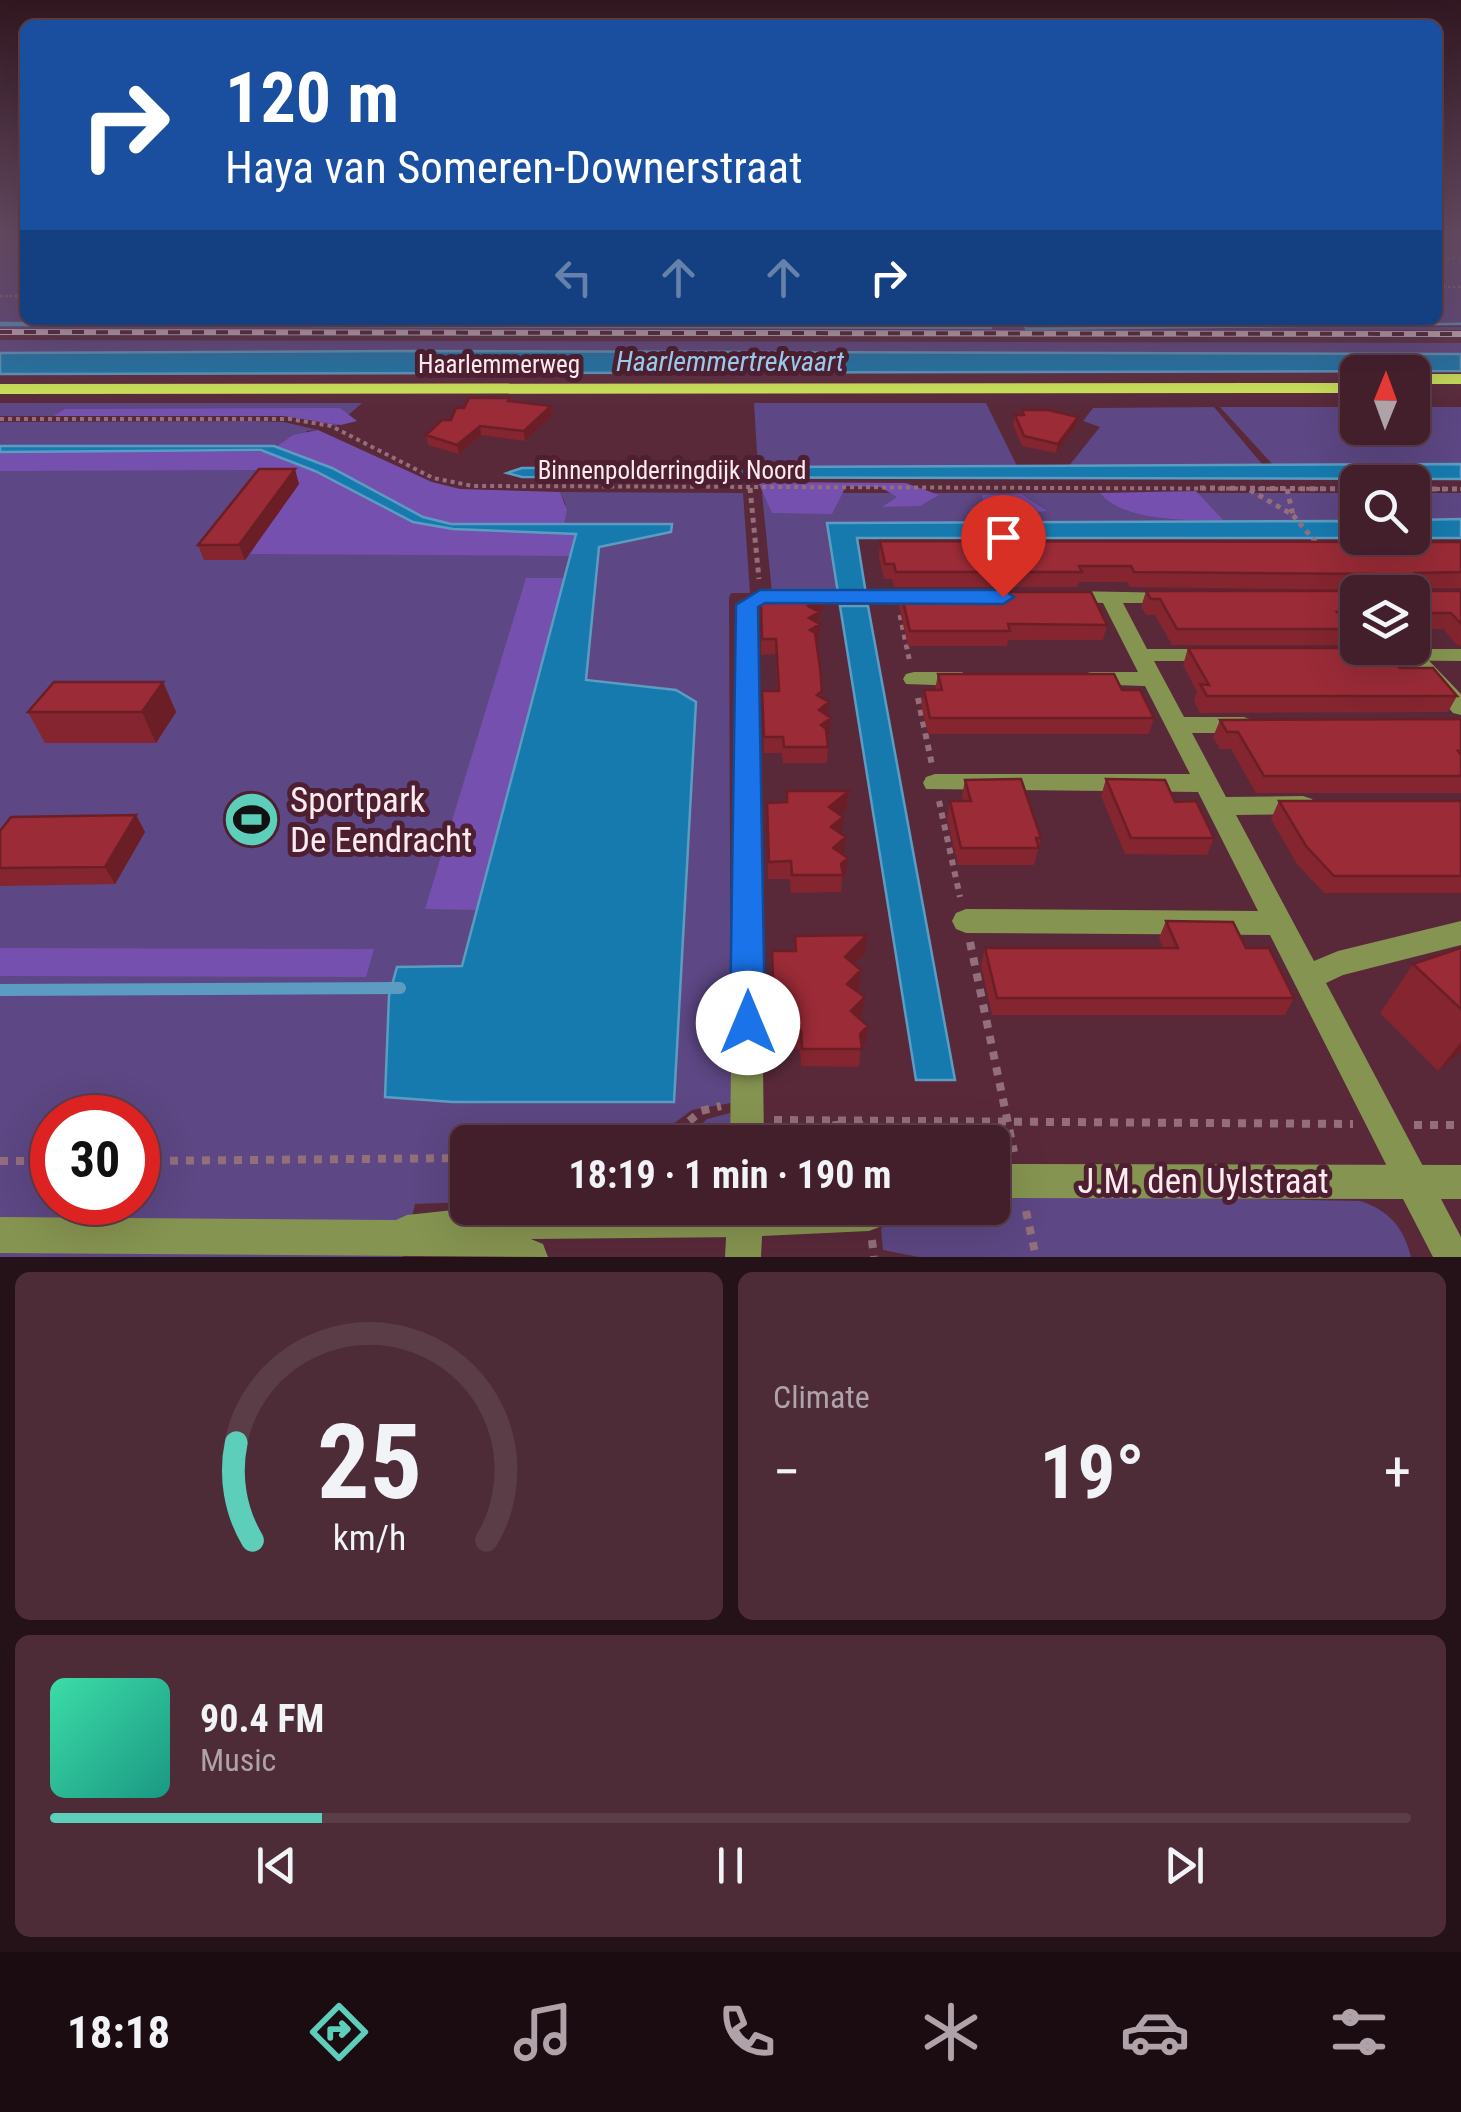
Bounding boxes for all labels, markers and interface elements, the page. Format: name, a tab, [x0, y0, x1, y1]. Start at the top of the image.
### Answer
text: 120 m	[225, 57, 399, 139]
icon: right	[60, 60, 190, 190]
text: Haya van Someren-Downerstraat	[225, 141, 803, 194]
icon: left	[546, 250, 601, 305]
icon: ahead	[651, 250, 706, 305]
icon: ahead	[756, 250, 811, 305]
icon: right	[861, 250, 916, 305]
water label: Haarlemmertrekvaart	[616, 345, 845, 378]
street label: Haarlemmerweg	[418, 350, 580, 379]
north arrow	[1340, 355, 1430, 445]
map controls	[1340, 355, 1430, 665]
street label: Binnenpolderringdijk Noord	[538, 456, 806, 485]
button: search	[1340, 465, 1430, 555]
pin	[961, 495, 1046, 598]
icon: arrive	[976, 510, 1031, 565]
button: layers	[1340, 575, 1430, 665]
place label: Sportpark De Eendracht	[290, 780, 472, 861]
sports icon: Sportpark De Eendracht	[221, 790, 281, 850]
position arrow	[696, 971, 800, 1075]
speed limit sign: 30	[30, 1095, 160, 1225]
text: 18:19 · 1 min · 190 m	[569, 1153, 891, 1197]
street label: J.M. den Uylstraat	[1077, 1161, 1329, 1202]
text: Climate	[773, 1378, 870, 1416]
text: 25	[316, 1402, 422, 1523]
text: 19°	[1040, 1428, 1145, 1516]
text: −	[773, 1440, 801, 1504]
text: +	[1384, 1440, 1411, 1504]
text: km/h	[332, 1517, 406, 1559]
text: 90.4 FM	[200, 1697, 324, 1741]
text: Music	[200, 1741, 276, 1779]
icon: previous	[249, 1838, 304, 1893]
icon: pause	[703, 1838, 758, 1893]
icon: next	[1157, 1838, 1212, 1893]
icon: directions	[304, 1997, 374, 2067]
icon: music	[508, 1997, 578, 2067]
icon: phone	[712, 1997, 782, 2067]
icon: climate	[916, 1997, 986, 2067]
icon: car	[1120, 1997, 1190, 2067]
icon: filters	[1324, 1997, 1394, 2067]
text: 18:18	[67, 2006, 170, 2059]

